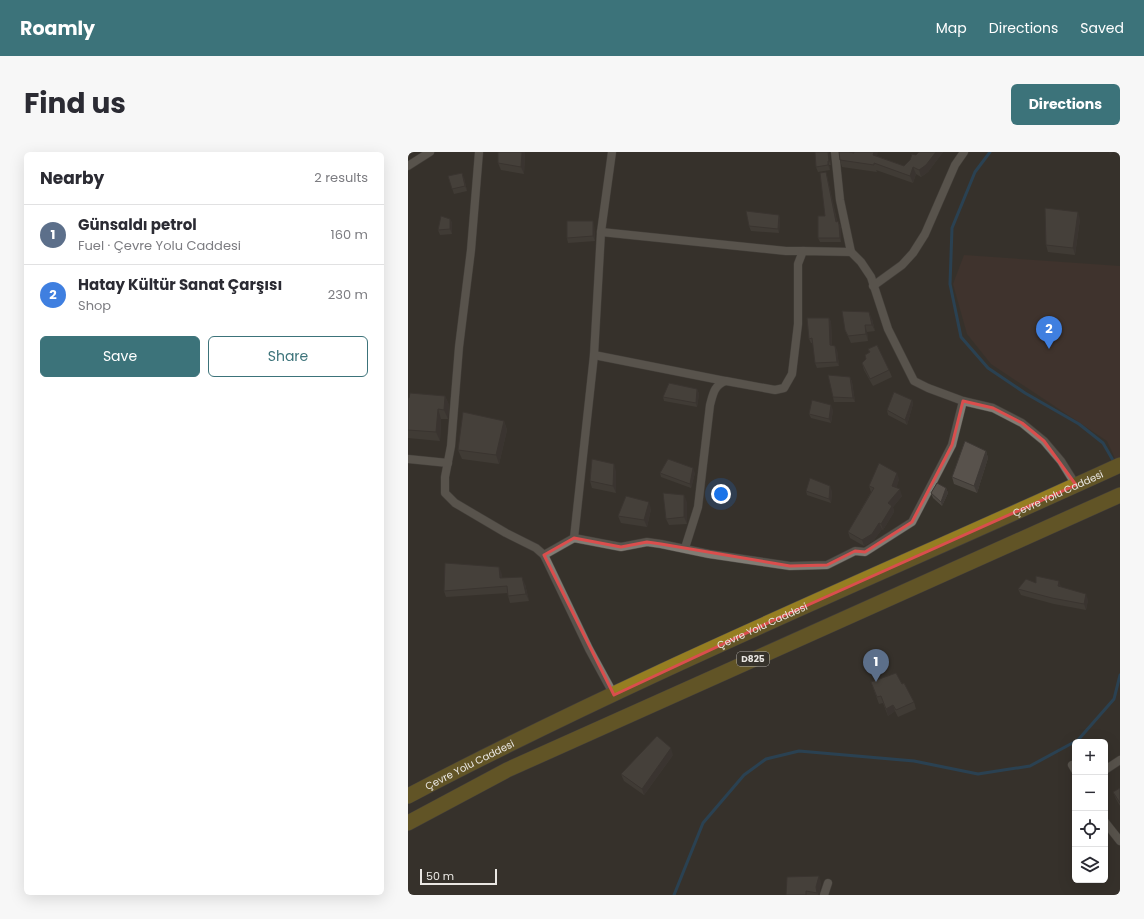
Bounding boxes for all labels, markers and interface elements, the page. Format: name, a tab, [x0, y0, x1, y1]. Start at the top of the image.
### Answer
text: Roamly	[20, 15, 95, 42]
text: Map	[936, 18, 967, 38]
text: Directions	[989, 18, 1058, 38]
text: Saved	[1080, 18, 1124, 38]
text: Find us	[24, 84, 126, 123]
button: Directions	[1011, 84, 1120, 125]
text: Nearby	[40, 166, 104, 190]
text: 2 results	[314, 168, 368, 187]
text: Günsaldı petrol	[78, 214, 197, 235]
text: 1	[51, 225, 55, 244]
text: 160 m	[331, 225, 368, 244]
text: Fuel · Çevre Yolu Caddesi	[78, 236, 241, 255]
text: Hatay Kültür Sanat Çarşısı	[78, 274, 282, 295]
text: 2	[49, 285, 57, 304]
text: 230 m	[328, 285, 368, 304]
text: Shop	[78, 296, 111, 315]
pin: 2	[1036, 316, 1062, 349]
button: Save	[40, 336, 200, 377]
button: Share	[208, 336, 368, 377]
street label: Çevre Yolu Caddesi	[1010, 467, 1106, 521]
your location	[711, 484, 731, 504]
street label: Çevre Yolu Caddesi	[715, 599, 810, 653]
pin: 1	[863, 649, 889, 682]
road number: D825	[737, 652, 769, 666]
street label: Çevre Yolu Caddesi	[423, 736, 517, 794]
map controls	[1072, 739, 1108, 883]
button: +	[1072, 739, 1108, 775]
button: −	[1072, 775, 1108, 811]
button: locate	[1072, 811, 1108, 847]
button: layers	[1072, 847, 1108, 883]
scale bar	[420, 867, 497, 886]
text: 50 m	[426, 868, 454, 884]

